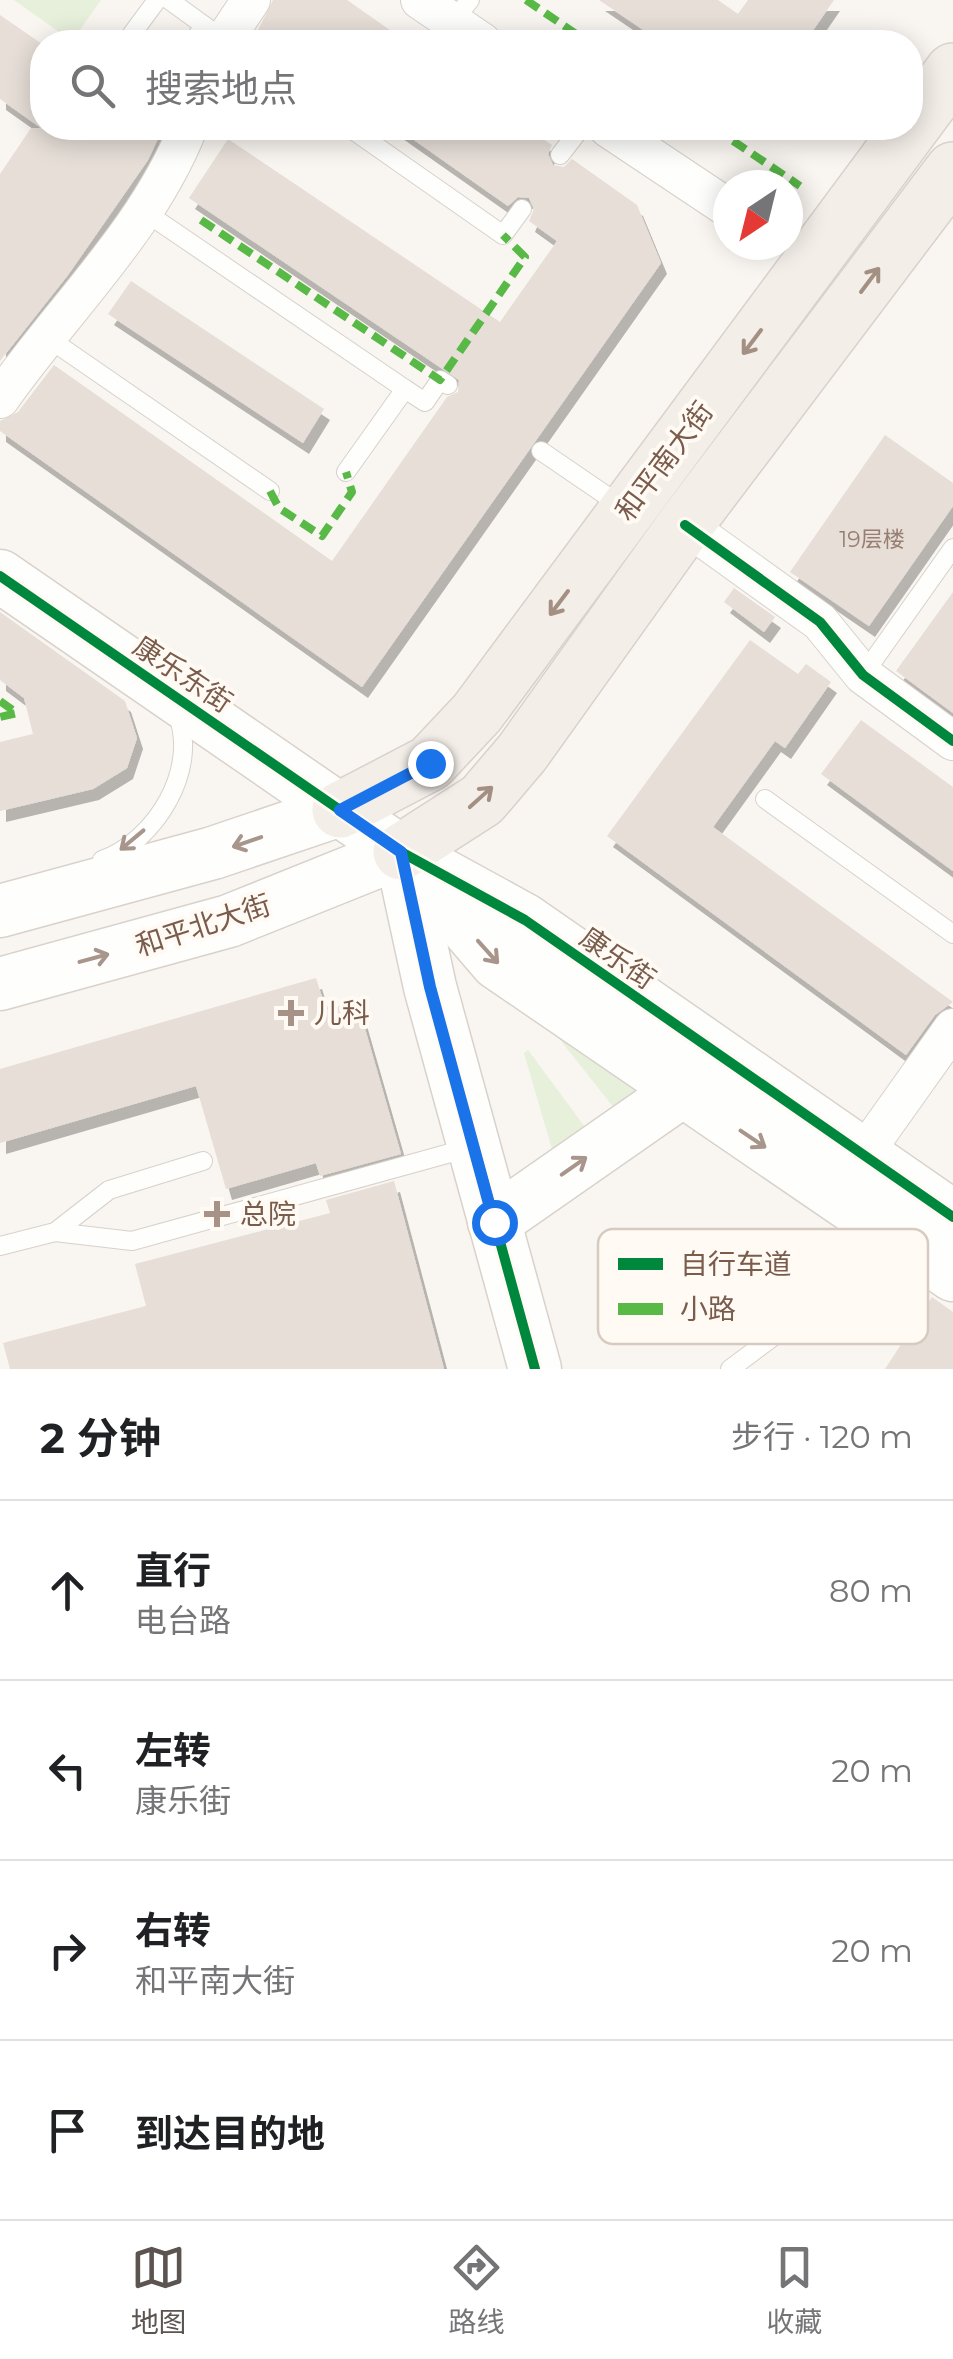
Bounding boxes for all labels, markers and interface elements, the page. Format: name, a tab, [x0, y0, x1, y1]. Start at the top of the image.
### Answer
search box	[30, 30, 923, 140]
icon: search	[65, 58, 120, 113]
text: 搜索地点	[145, 65, 297, 112]
north arrow	[713, 170, 803, 260]
one-way arrow	[860, 267, 881, 294]
one-way arrow	[742, 328, 763, 355]
street label: 和平南大街	[608, 395, 720, 527]
house number: 19层楼	[839, 526, 905, 553]
one-way arrow	[548, 589, 569, 616]
street label: 康乐东街	[127, 629, 239, 719]
route end	[408, 741, 454, 787]
one-way arrow	[468, 786, 493, 809]
one-way arrow	[120, 829, 146, 851]
one-way arrow	[232, 834, 264, 852]
street label: 和平北大街	[131, 887, 275, 963]
street label: 康乐街	[574, 920, 662, 996]
one-way arrow	[476, 939, 499, 964]
one-way arrow	[78, 948, 109, 966]
place label: 儿科	[314, 996, 370, 1030]
marker: 儿科	[278, 1000, 304, 1026]
one-way arrow	[738, 1128, 766, 1149]
one-way arrow	[560, 1156, 588, 1177]
place label: 总院	[240, 1197, 296, 1231]
route start	[472, 1200, 518, 1246]
marker: 总院	[204, 1201, 230, 1227]
legend	[598, 1229, 928, 1344]
text: 自行车道	[680, 1247, 792, 1281]
text: 小路	[680, 1292, 736, 1326]
text: 2 分钟	[40, 1412, 161, 1464]
text: 步行 · 120 m	[731, 1417, 913, 1456]
text: 直行	[135, 1547, 211, 1594]
icon: ahead	[40, 1563, 95, 1618]
text: 80 m	[829, 1571, 913, 1610]
text: 电台路	[135, 1601, 231, 1640]
text: 左转	[135, 1727, 211, 1774]
icon: left	[40, 1743, 95, 1798]
text: 20 m	[831, 1751, 913, 1790]
text: 康乐街	[135, 1781, 231, 1820]
text: 右转	[135, 1907, 211, 1954]
icon: right	[40, 1923, 95, 1978]
text: 20 m	[831, 1931, 913, 1970]
text: 和平南大街	[135, 1961, 295, 2000]
icon: arrive	[40, 2103, 95, 2158]
text: 到达目的地	[135, 2110, 325, 2157]
tab: 地图	[131, 2240, 187, 2340]
tab: 路线	[448, 2240, 504, 2340]
tab: 收藏	[766, 2240, 822, 2340]

